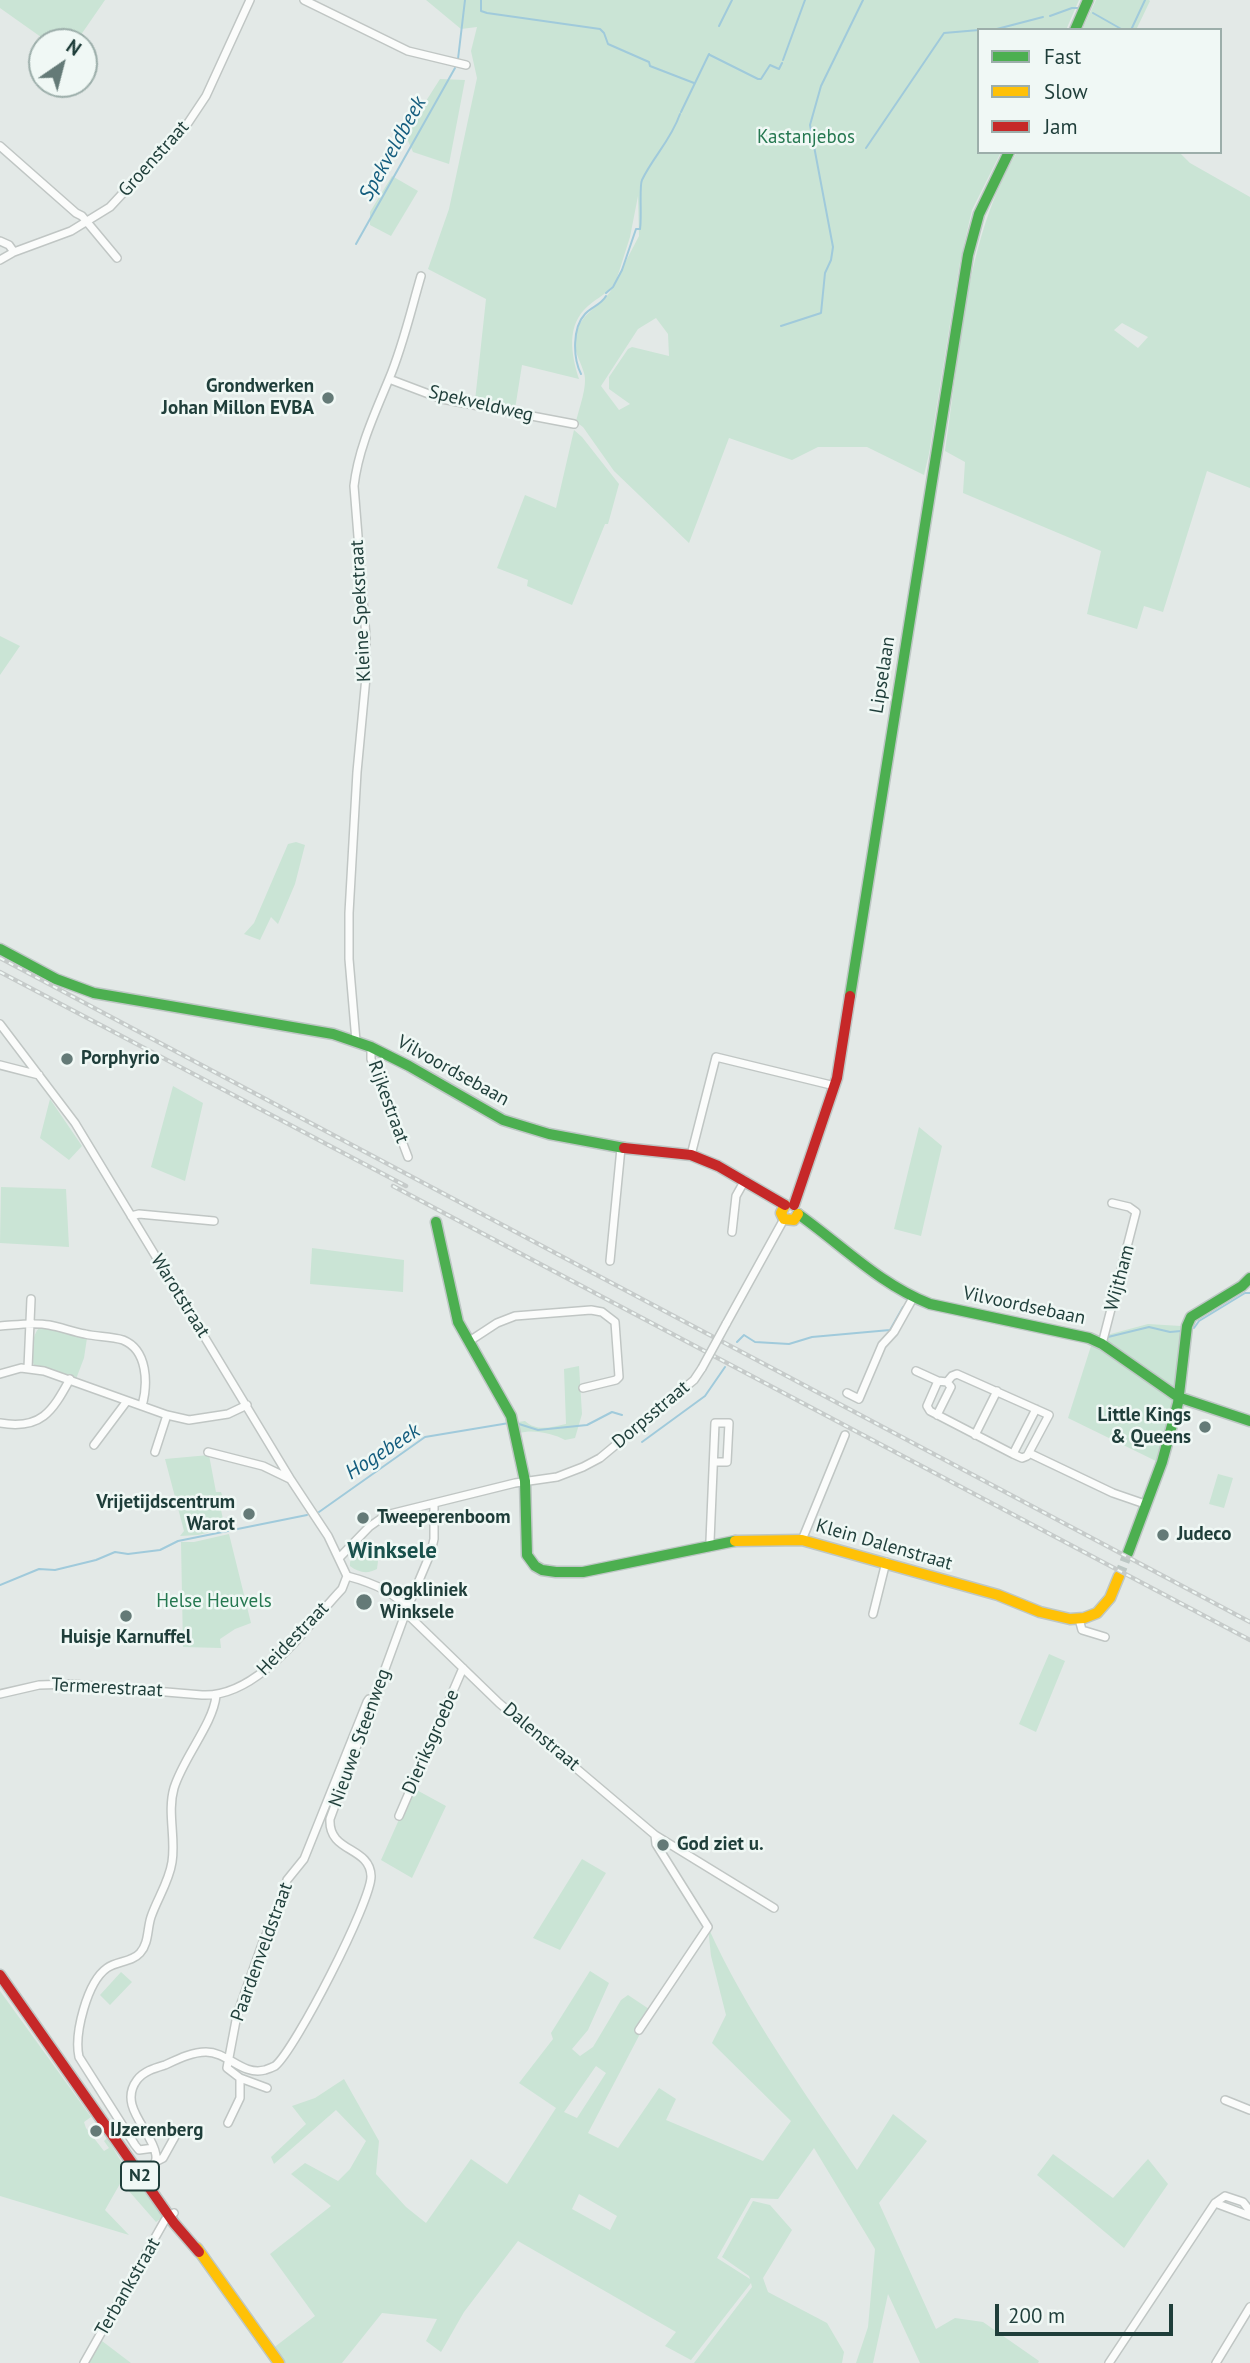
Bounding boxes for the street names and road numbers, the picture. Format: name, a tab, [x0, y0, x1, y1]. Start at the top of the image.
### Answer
street label: Groenstraat	[114, 116, 194, 202]
street label: Spekveldweg	[426, 381, 536, 427]
street label: Kleine Spekstraat	[346, 539, 376, 683]
street label: Lipselaan	[866, 635, 900, 715]
street label: Vilvoordsebaan	[393, 1031, 513, 1111]
street label: Rijkestraat	[363, 1058, 413, 1146]
street label: Wijtham	[1100, 1242, 1140, 1314]
street label: Warotstraat	[146, 1250, 214, 1342]
street label: Vilvoordsebaan	[961, 1282, 1087, 1330]
street label: Dorpsstraat	[608, 1376, 694, 1454]
street label: Klein Dalenstraat	[813, 1515, 955, 1575]
street label: Heidestraat	[252, 1597, 334, 1681]
street label: Nieuwe Steenweg	[324, 1666, 396, 1810]
street label: Termerestraat	[51, 1674, 163, 1702]
street label: Dieriksgroebe	[398, 1686, 464, 1798]
street label: Dalenstraat	[498, 1698, 584, 1776]
street label: Paardenveldstraat	[226, 1879, 298, 2025]
road number: N2	[121, 2162, 159, 2190]
street label: Terbankstraat	[91, 2234, 165, 2340]

